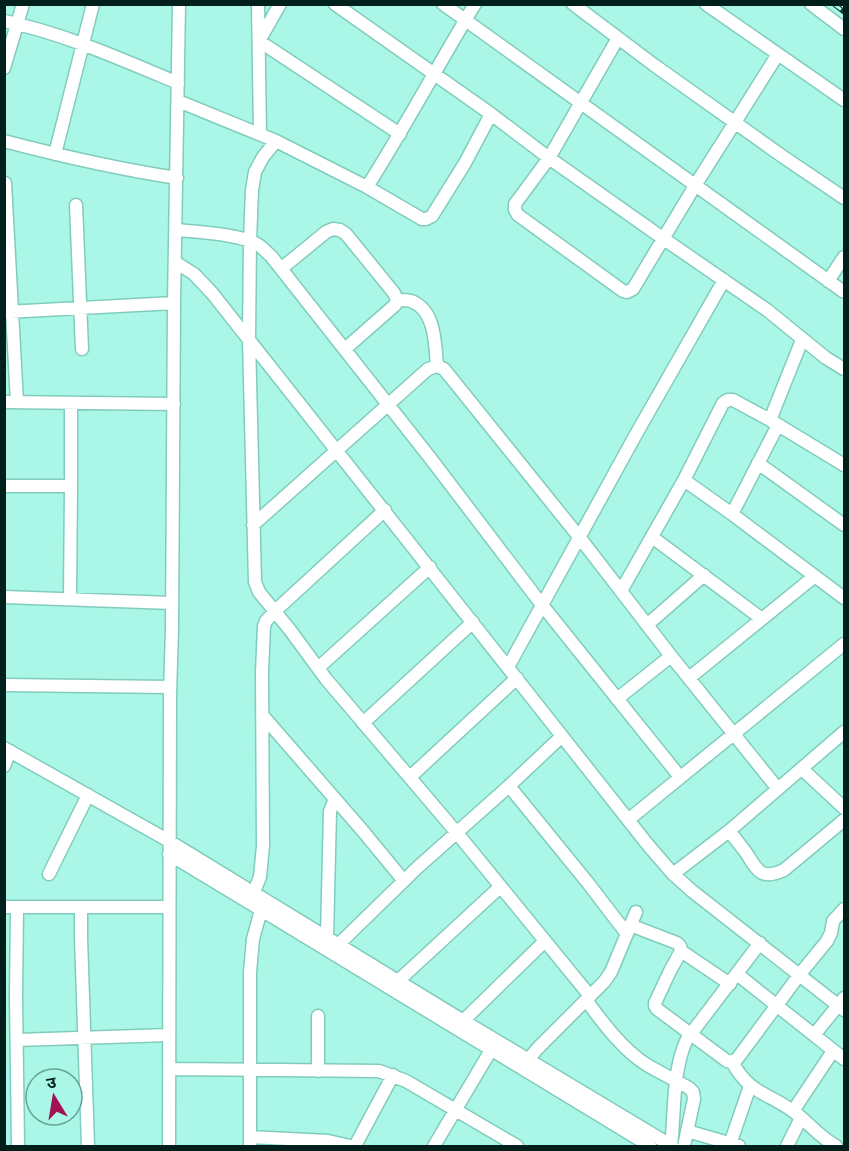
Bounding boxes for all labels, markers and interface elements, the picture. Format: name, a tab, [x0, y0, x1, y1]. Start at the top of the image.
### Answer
north arrow	[24, 1067, 84, 1127]
text: उ	[44, 1070, 58, 1094]

